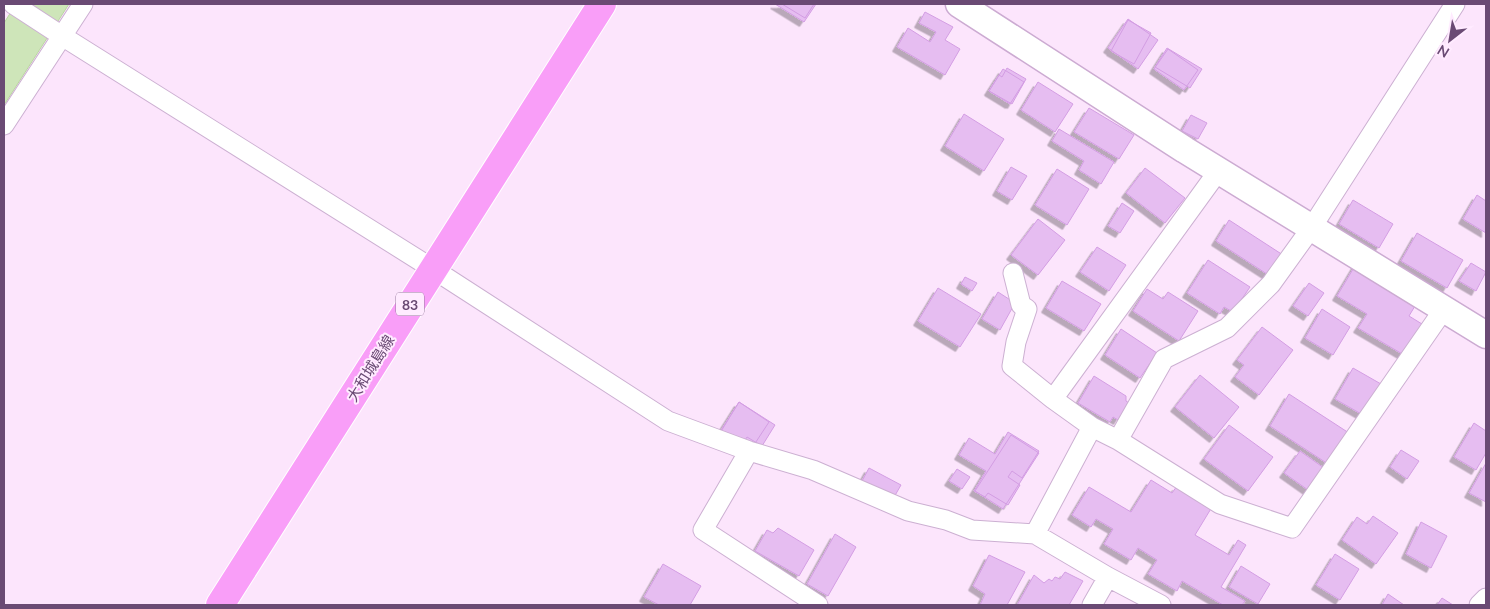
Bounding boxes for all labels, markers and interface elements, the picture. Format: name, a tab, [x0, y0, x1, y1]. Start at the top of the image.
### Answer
north arrow	[1425, 15, 1475, 65]
text: N	[1434, 42, 1452, 62]
road number: 83	[396, 292, 424, 316]
street label: 大和城島線	[342, 331, 398, 405]

